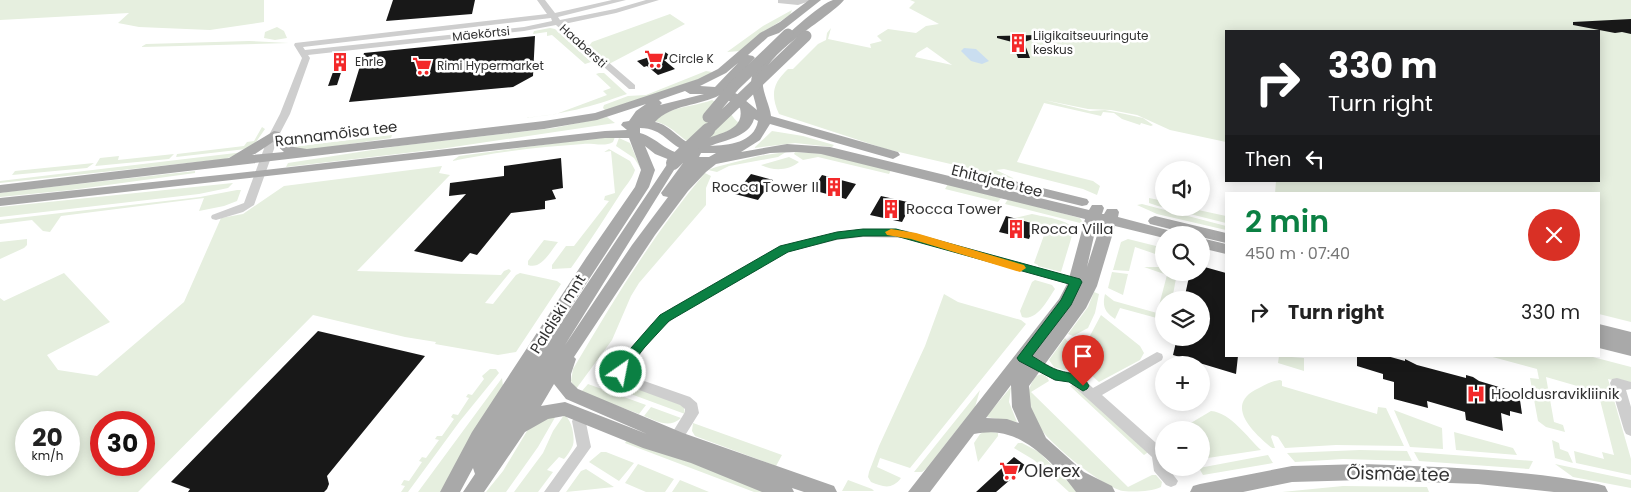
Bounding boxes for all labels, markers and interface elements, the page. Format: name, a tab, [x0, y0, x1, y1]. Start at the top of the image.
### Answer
street label: Haabersti	[556, 20, 611, 71]
street label: Mäekõrtsi	[451, 22, 511, 45]
place label: Liigikaitseuuringute keskus	[1033, 27, 1149, 58]
building icon: Liigikaitseuuringute keskus	[1007, 32, 1029, 54]
text: 330 m	[1328, 41, 1438, 90]
supermarket icon: Circle K	[643, 48, 665, 70]
place label: Circle K	[669, 50, 714, 67]
icon: right	[1245, 50, 1310, 115]
building icon: Ehrle	[329, 51, 351, 73]
place label: Ehrle	[355, 53, 384, 70]
supermarket icon: Rimi Hypermarket	[411, 55, 433, 77]
place label: Rimi Hypermarket	[437, 57, 544, 74]
text: Turn right	[1328, 88, 1433, 119]
street label: Rannamõisa tee	[273, 116, 398, 151]
icon: left	[1301, 145, 1329, 173]
text: Then	[1245, 146, 1291, 173]
street label: Ehitajate tee	[949, 159, 1045, 202]
map controls	[1155, 161, 1210, 476]
button: sound	[1155, 161, 1210, 216]
place label: Rocca Tower II	[712, 176, 819, 197]
building icon: Rocca Tower II	[823, 176, 845, 198]
building icon: Rocca Tower	[880, 198, 902, 220]
place label: Rocca Tower	[906, 198, 1002, 219]
text: 2 min	[1245, 200, 1329, 243]
button: close	[1528, 209, 1580, 261]
building icon: Rocca Villa	[1005, 218, 1027, 240]
place label: Rocca Villa	[1031, 218, 1113, 239]
button: search	[1155, 226, 1210, 281]
text: 450 m · 07:40	[1245, 242, 1350, 265]
street label: Paldiski mnt	[525, 270, 590, 358]
button: layers	[1155, 291, 1210, 346]
icon: right	[1245, 298, 1273, 326]
text: Turn right	[1288, 299, 1384, 326]
text: 330 m	[1521, 299, 1580, 326]
pin	[1062, 335, 1104, 386]
icon: arrive	[1069, 342, 1097, 370]
position arrow	[594, 345, 646, 397]
button: +	[1155, 356, 1210, 411]
hospital icon: Hooldusravikliinik	[1465, 383, 1487, 405]
place label: Hooldusravikliinik	[1491, 383, 1620, 404]
speed limit sign: 30	[90, 411, 155, 476]
text: 20	[32, 420, 63, 455]
button: −	[1155, 421, 1210, 476]
text: km/h	[32, 447, 63, 464]
place label: Olerex	[1024, 458, 1081, 483]
supermarket icon: Olerex	[998, 460, 1020, 482]
street label: Õismäe tee	[1346, 460, 1450, 487]

